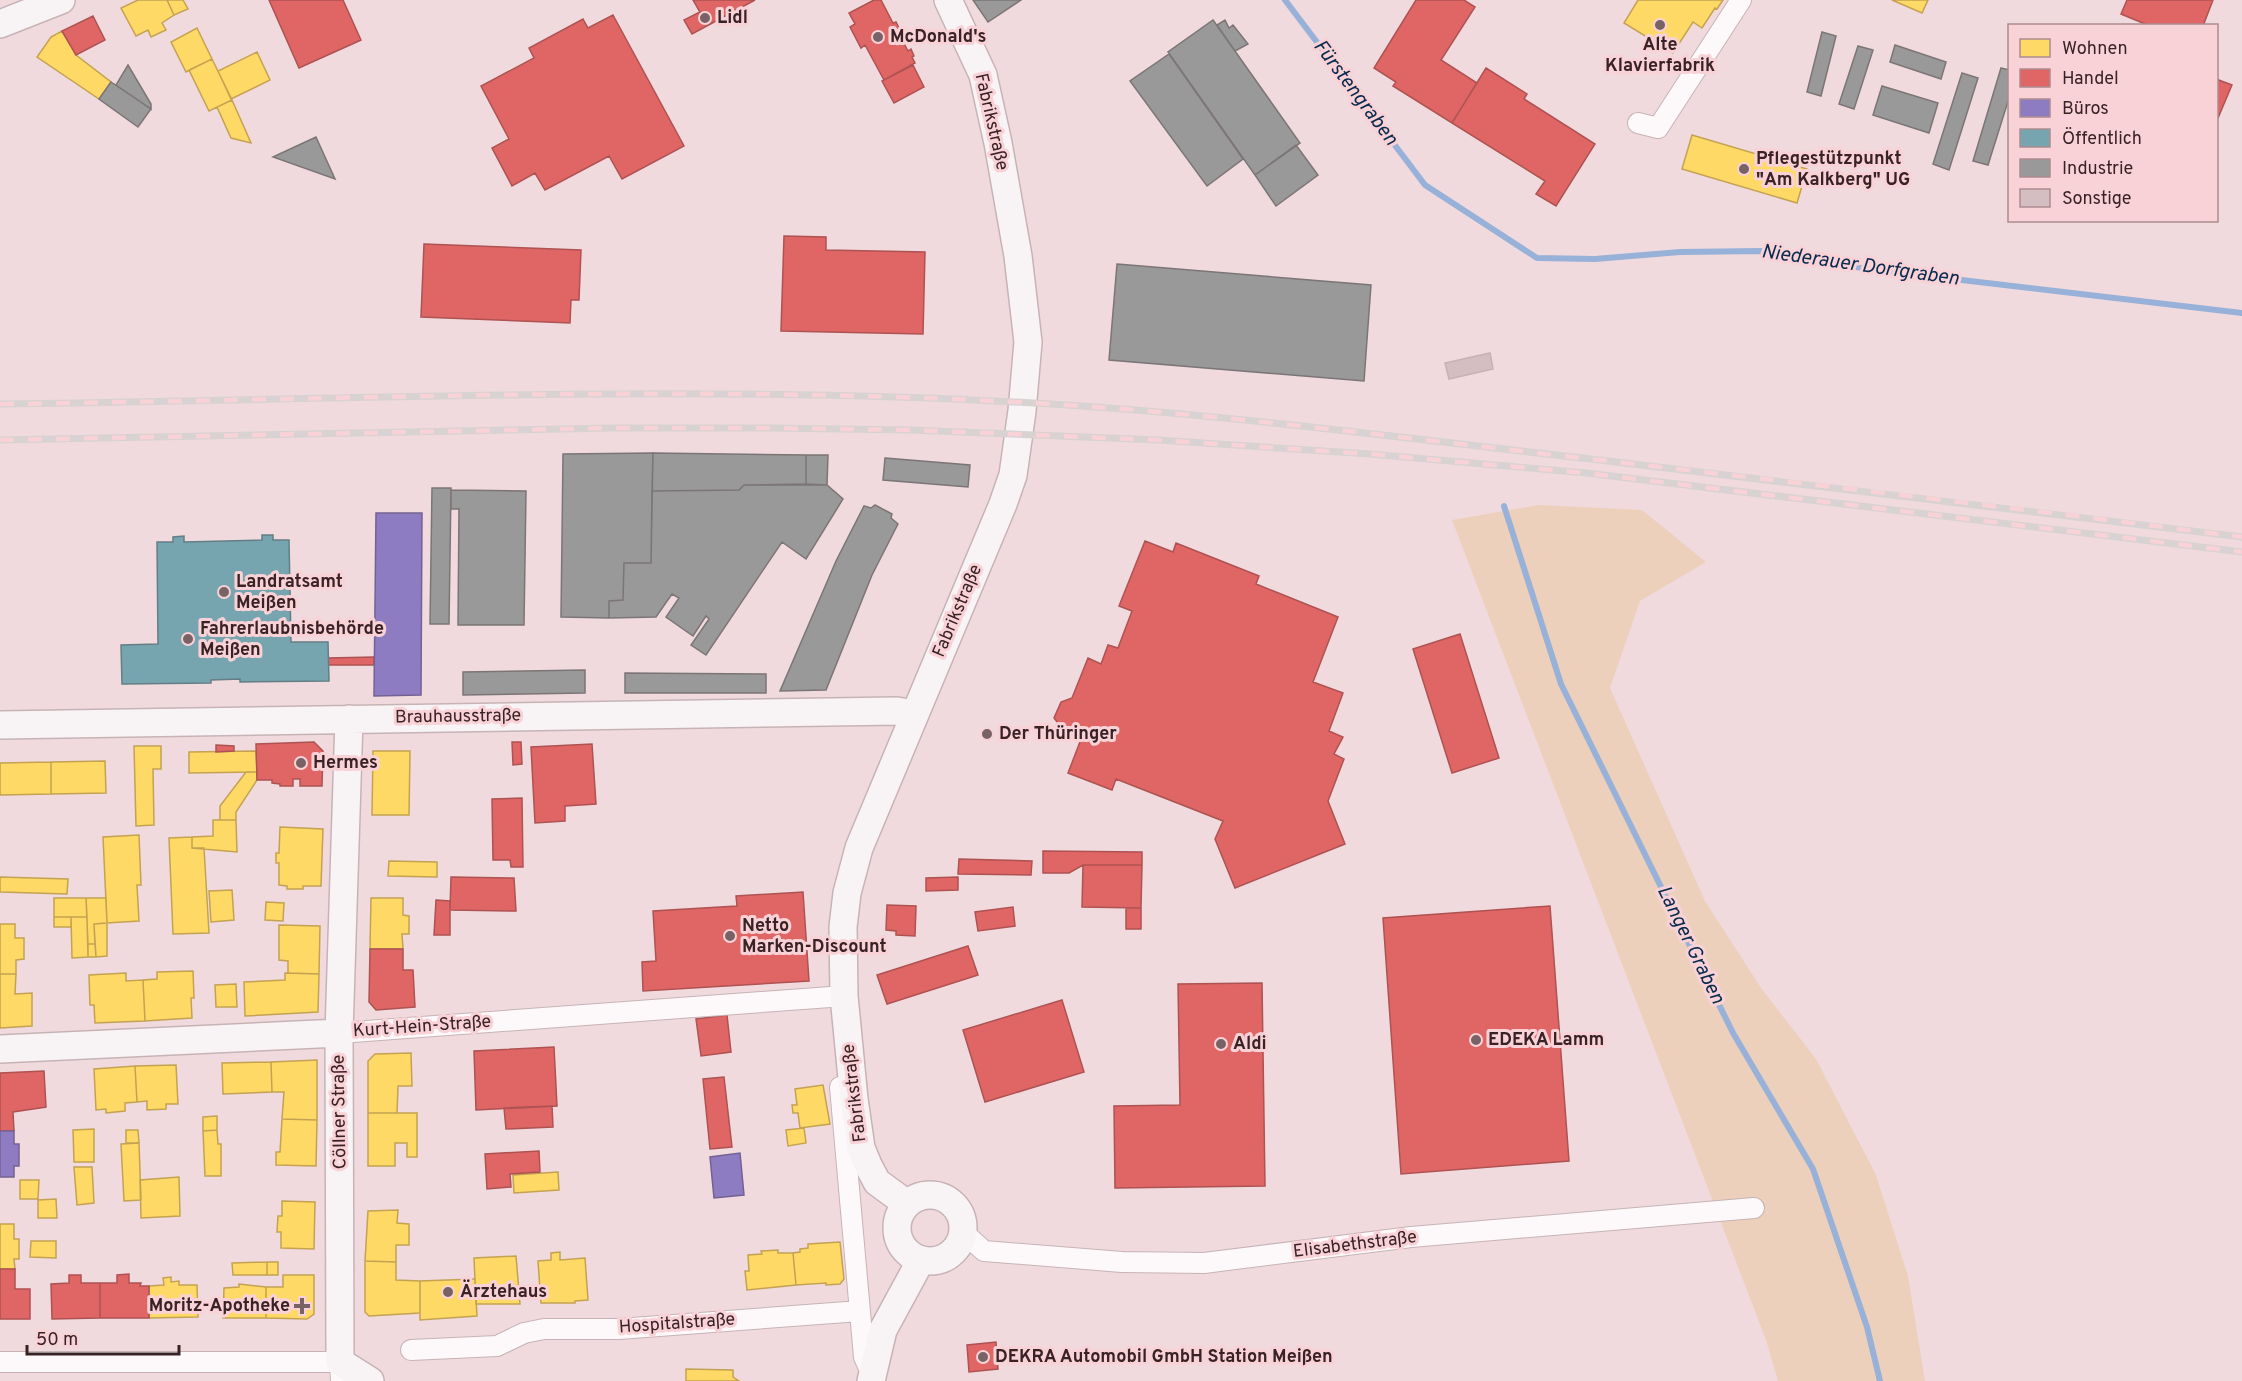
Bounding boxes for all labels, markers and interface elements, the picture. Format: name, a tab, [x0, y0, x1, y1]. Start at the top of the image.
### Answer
place label: Lidl	[717, 7, 748, 30]
marker: Lidl	[698, 11, 712, 25]
marker: Alte Klavierfabrik	[1653, 18, 1667, 32]
legend	[2008, 24, 2218, 222]
place label: McDonald's	[890, 26, 986, 49]
marker: McDonald's	[871, 30, 885, 44]
place label: Alte Klavierfabrik	[1605, 34, 1715, 78]
water label: Fürstengraben	[1307, 35, 1403, 151]
text: Wohnen	[2062, 38, 2128, 61]
text: Handel	[2062, 68, 2119, 91]
street label: Fabrikstraße	[969, 71, 1013, 173]
text: Büros	[2062, 98, 2109, 121]
text: Öffentlich	[2062, 126, 2142, 151]
place label: Pflegestützpunkt "Am Kalkberg" UG	[1756, 148, 1910, 192]
text: Industrie	[2062, 158, 2133, 181]
marker: Pflegestützpunkt "Am Kalkberg" UG	[1737, 162, 1751, 176]
text: Sonstige	[2062, 188, 2132, 211]
water label: Niederauer Dorfgraben	[1760, 239, 1961, 293]
street label: Fabrikstraße	[928, 561, 988, 661]
place label: Landratsamt Meißen	[236, 571, 343, 615]
marker: Landratsamt Meißen	[217, 585, 231, 599]
place label: Fahrerlaubnisbehörde Meißen	[200, 618, 384, 662]
marker: Fahrerlaubnisbehörde Meißen	[181, 632, 195, 646]
street label: Brauhausstraße	[395, 704, 521, 730]
place label: Der Thüringer	[999, 723, 1117, 746]
marker: Der Thüringer	[980, 727, 994, 741]
place label: Hermes	[313, 752, 378, 775]
marker: Hermes	[294, 756, 308, 770]
water label: Langer Graben	[1650, 882, 1730, 1009]
place label: Netto Marken-Discount	[742, 915, 886, 959]
marker: Netto Marken-Discount	[723, 929, 737, 943]
street label: Kurt-Hein-Straße	[352, 1011, 492, 1043]
place label: EDEKA Lamm	[1488, 1029, 1604, 1052]
place label: Aldi	[1233, 1033, 1267, 1056]
marker: EDEKA Lamm	[1469, 1033, 1483, 1047]
marker: Aldi	[1214, 1037, 1228, 1051]
street label: Fabrikstraße	[838, 1042, 872, 1144]
street label: Cöllner Straße	[327, 1054, 353, 1170]
street label: Elisabethstraße	[1292, 1226, 1418, 1264]
place label: Ärztehaus	[460, 1279, 547, 1304]
marker: Ärztehaus	[441, 1285, 455, 1299]
place label: Moritz-Apotheke	[149, 1295, 290, 1318]
marker: Moritz-Apotheke	[295, 1299, 309, 1313]
street label: Hospitalstraße	[618, 1308, 736, 1340]
scale bar	[27, 1318, 178, 1356]
text: 50 m	[36, 1329, 78, 1352]
place label: DEKRA Automobil GmbH Station Meißen	[995, 1346, 1333, 1369]
marker: DEKRA Automobil GmbH Station Meißen	[976, 1350, 990, 1364]

